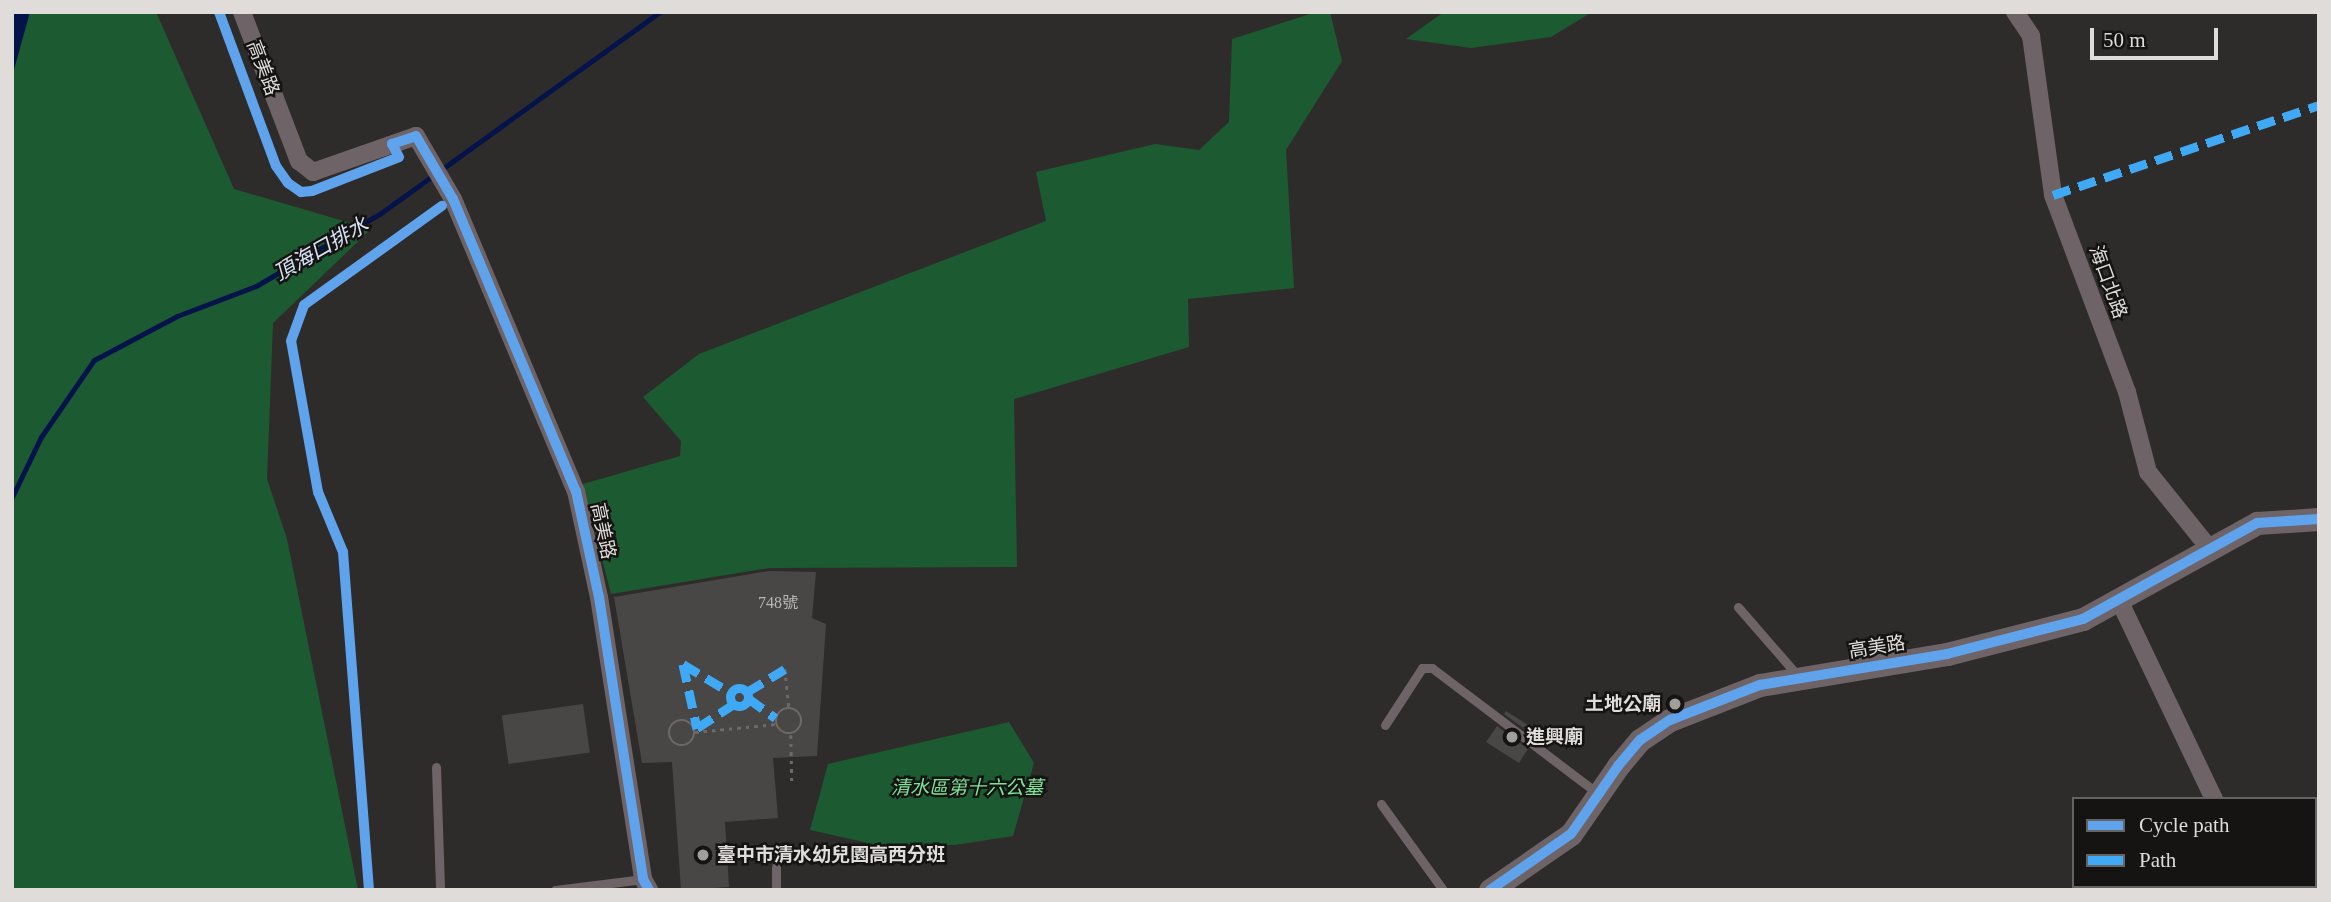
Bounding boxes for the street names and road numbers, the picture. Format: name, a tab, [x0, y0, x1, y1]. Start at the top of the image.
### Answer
street label: 高美路	[242, 37, 284, 99]
street label: 海口北路	[2084, 242, 2132, 322]
street label: 高美路	[586, 501, 620, 561]
street label: 高美路	[1847, 631, 1907, 663]

